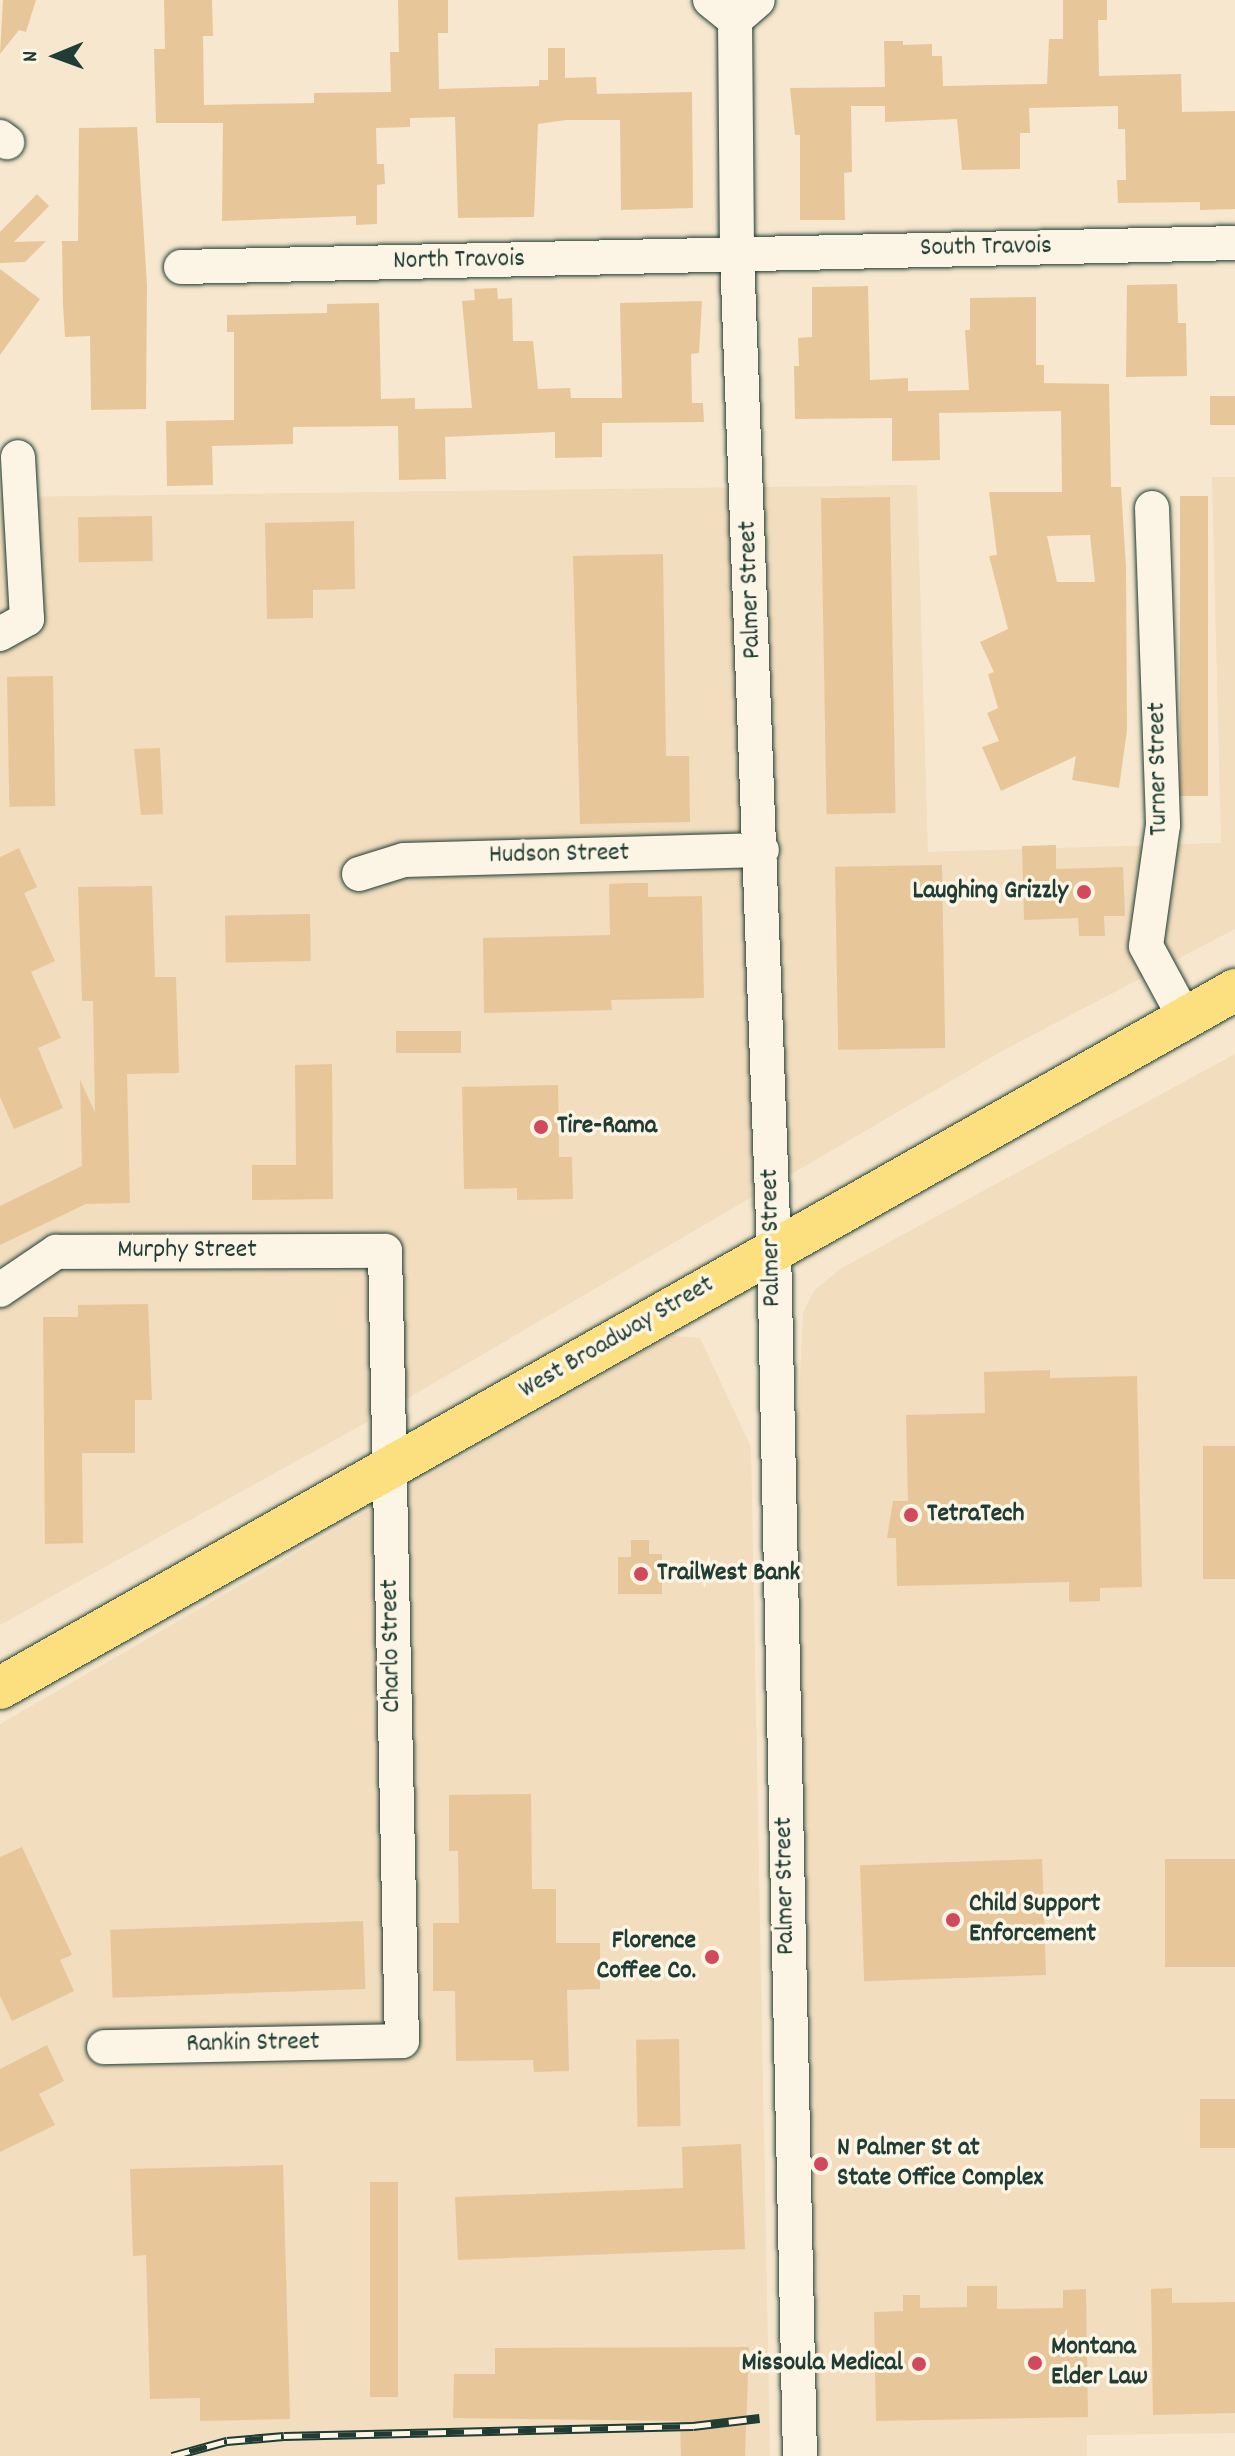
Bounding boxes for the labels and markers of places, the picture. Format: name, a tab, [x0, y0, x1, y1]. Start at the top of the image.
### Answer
place label: Laughing Grizzly	[913, 876, 1068, 908]
marker: Laughing Grizzly	[1075, 883, 1093, 901]
place label: Tire-Rama	[557, 1111, 657, 1143]
marker: Tire-Rama	[532, 1118, 550, 1136]
place label: TetraTech	[927, 1499, 1024, 1531]
marker: TetraTech	[902, 1506, 920, 1524]
place label: TrailWest Bank	[657, 1558, 800, 1590]
marker: TrailWest Bank	[632, 1565, 650, 1583]
place label: Child Support Enforcement	[969, 1889, 1100, 1950]
marker: Child Support Enforcement	[944, 1911, 962, 1929]
place label: Florence Coffee Co.	[596, 1926, 696, 1988]
marker: Florence Coffee Co.	[703, 1948, 721, 1966]
place label: N Palmer St at State Office Complex	[837, 2133, 1043, 2194]
marker: N Palmer St at State Office Complex	[812, 2155, 830, 2173]
place label: Montana Elder Law	[1051, 2332, 1148, 2394]
place label: Missoula Medical	[742, 2348, 903, 2380]
marker: Montana Elder Law	[1026, 2354, 1044, 2372]
marker: Missoula Medical	[910, 2355, 928, 2373]

